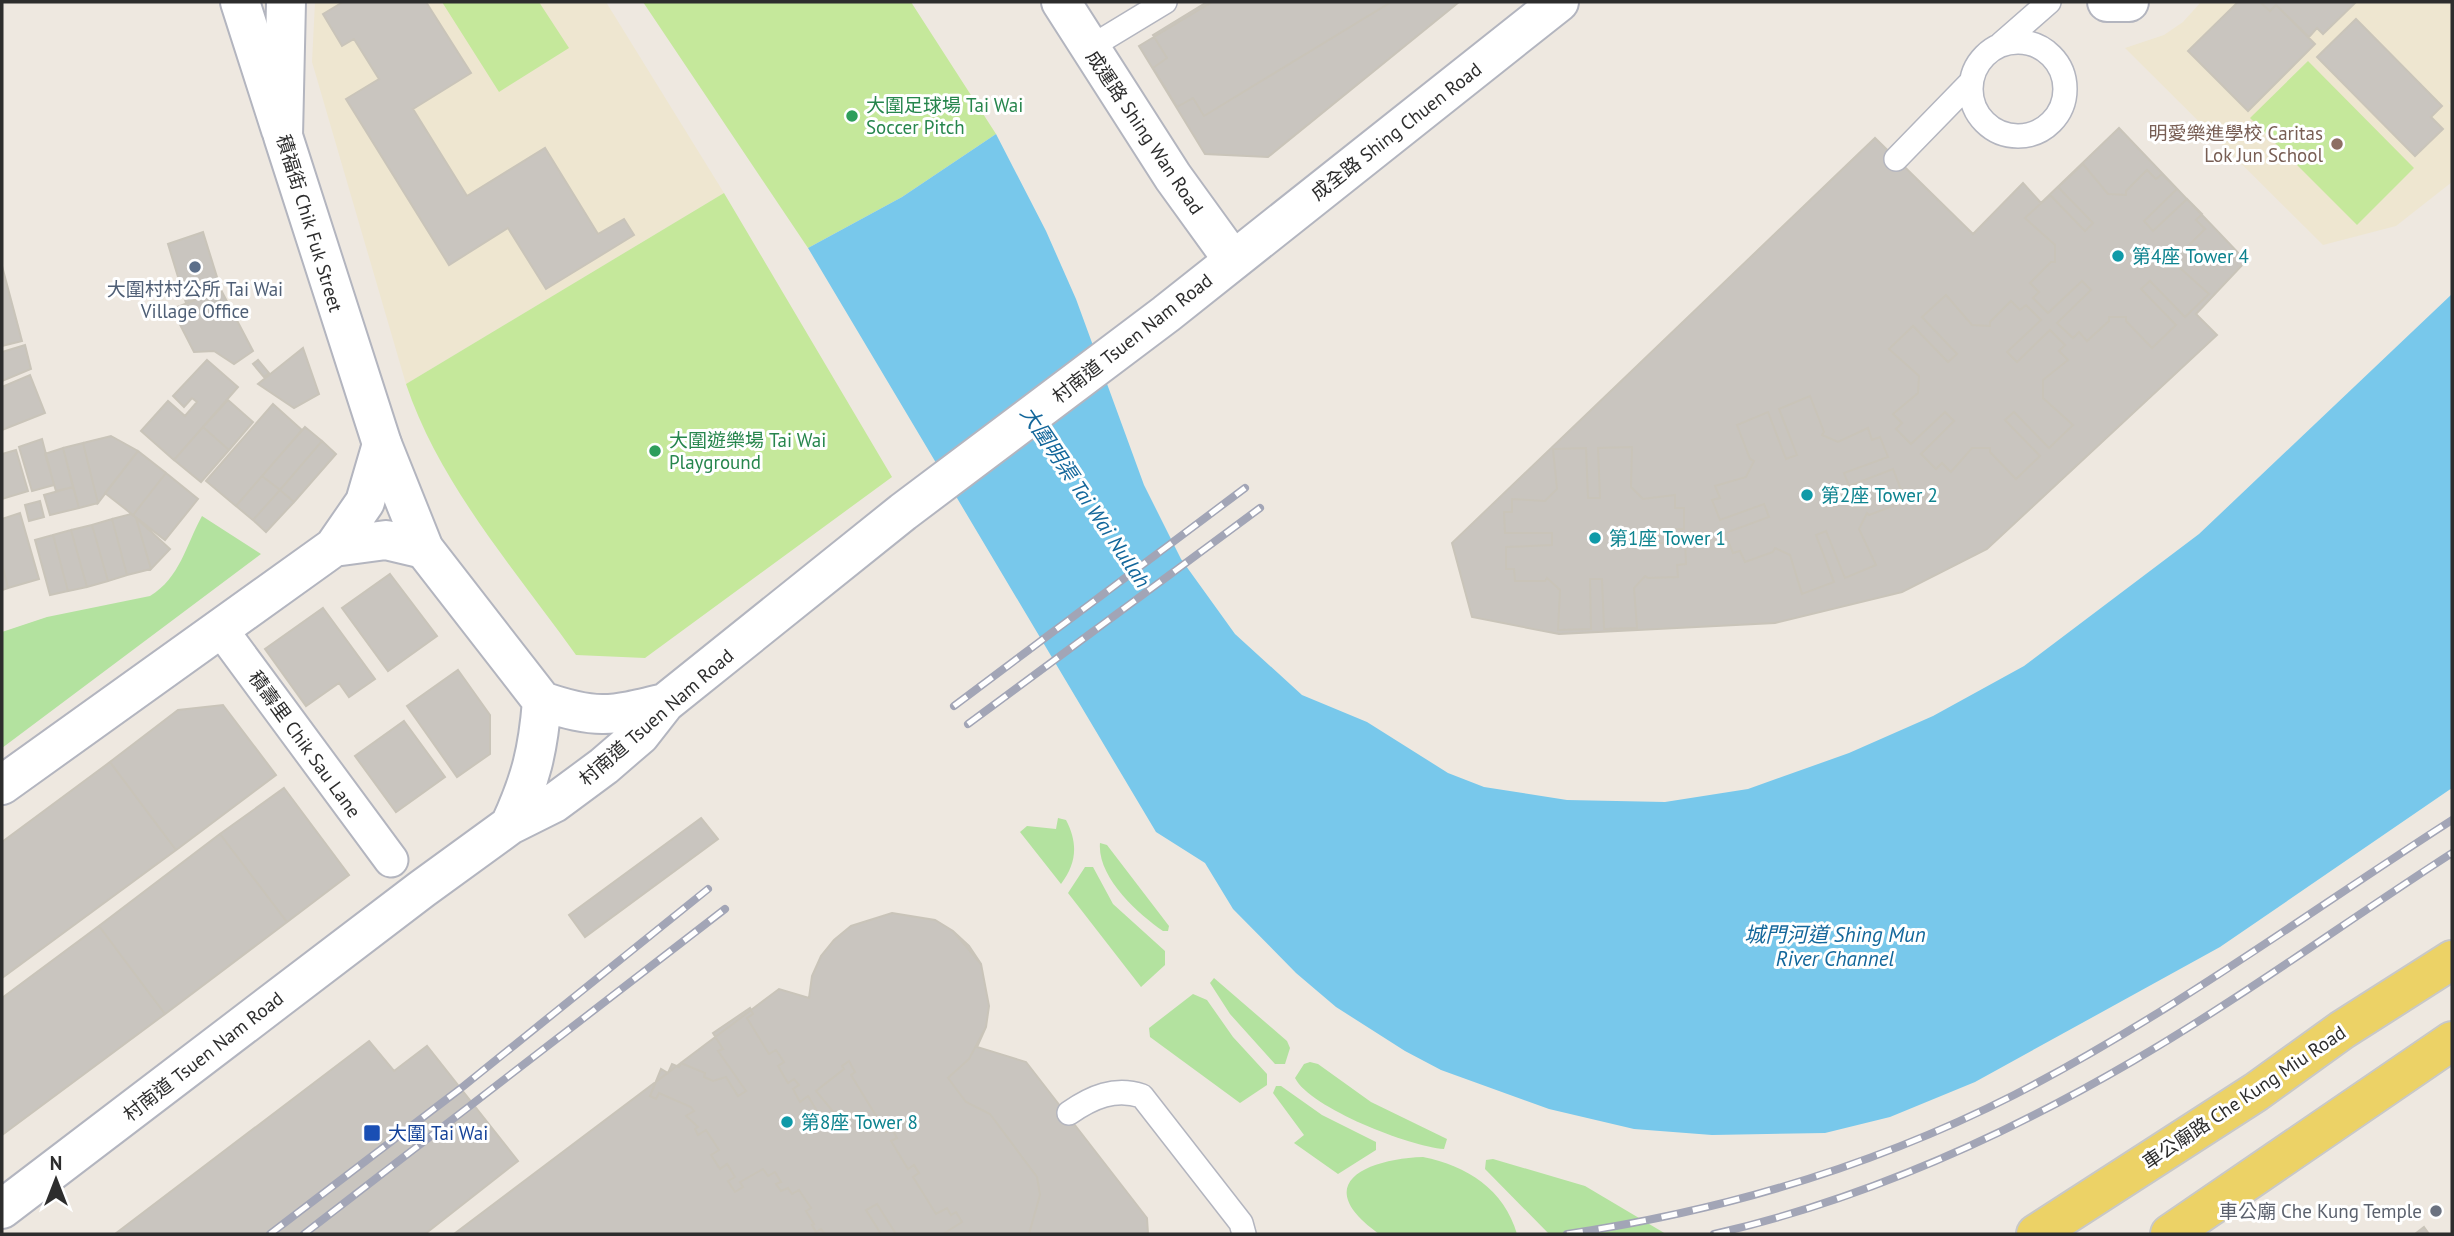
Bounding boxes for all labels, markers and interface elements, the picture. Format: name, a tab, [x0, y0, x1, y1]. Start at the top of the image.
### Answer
street label: 成運路 Shing Wan Road	[1081, 45, 1209, 219]
street label: 成全路 Shing Chuen Road	[1306, 57, 1486, 205]
place label: 大圍足球場 Tai Wai Soccer Pitch	[866, 93, 1023, 139]
marker: 大圍足球場 Tai Wai Soccer Pitch	[844, 108, 860, 124]
place label: 明愛樂進學校 Caritas Lok Jun School	[2149, 121, 2323, 167]
street label: 積福街 Chik Fuk Street	[272, 131, 349, 315]
marker: 明愛樂進學校 Caritas Lok Jun School	[2329, 136, 2345, 152]
place label: 第4座 Tower 4	[2132, 244, 2249, 268]
marker: 第4座 Tower 4	[2110, 248, 2126, 264]
marker: 大圍村村公所 Tai Wai Village Office	[187, 259, 203, 275]
street label: 村南道 Tsuen Nam Road	[1047, 268, 1217, 408]
place label: 大圍村村公所 Tai Wai Village Office	[107, 277, 283, 323]
water label: 大圍明渠 Tai Wai Nullah	[1015, 401, 1156, 593]
place label: 大圍遊樂場 Tai Wai Playground	[669, 428, 826, 474]
marker: 大圍遊樂場 Tai Wai Playground	[647, 443, 663, 459]
place label: 第2座 Tower 2	[1821, 483, 1938, 507]
marker: 第2座 Tower 2	[1799, 487, 1815, 503]
place label: 第1座 Tower 1	[1609, 526, 1726, 550]
marker: 第1座 Tower 1	[1587, 530, 1603, 546]
street label: 村南道 Tsuen Nam Road	[574, 643, 738, 791]
street label: 積壽里 Chik Sau Lane	[244, 666, 366, 822]
water label: 城門河道 Shing Mun River Channel	[1744, 921, 1926, 972]
street label: 村南道 Tsuen Nam Road	[118, 986, 288, 1126]
street label: 車公廟路 Che Kung Miu Road	[2138, 1020, 2350, 1174]
place label: 第8座 Tower 8	[801, 1110, 918, 1134]
marker: 第8座 Tower 8	[779, 1114, 795, 1130]
place label: 大圍 Tai Wai	[388, 1121, 488, 1145]
marker: 大圍 Tai Wai	[362, 1123, 382, 1143]
north arrow	[21, 1145, 91, 1215]
text: N	[50, 1151, 62, 1175]
place label: 車公廟 Che Kung Temple	[2219, 1199, 2422, 1223]
marker: 車公廟 Che Kung Temple	[2428, 1203, 2444, 1219]

